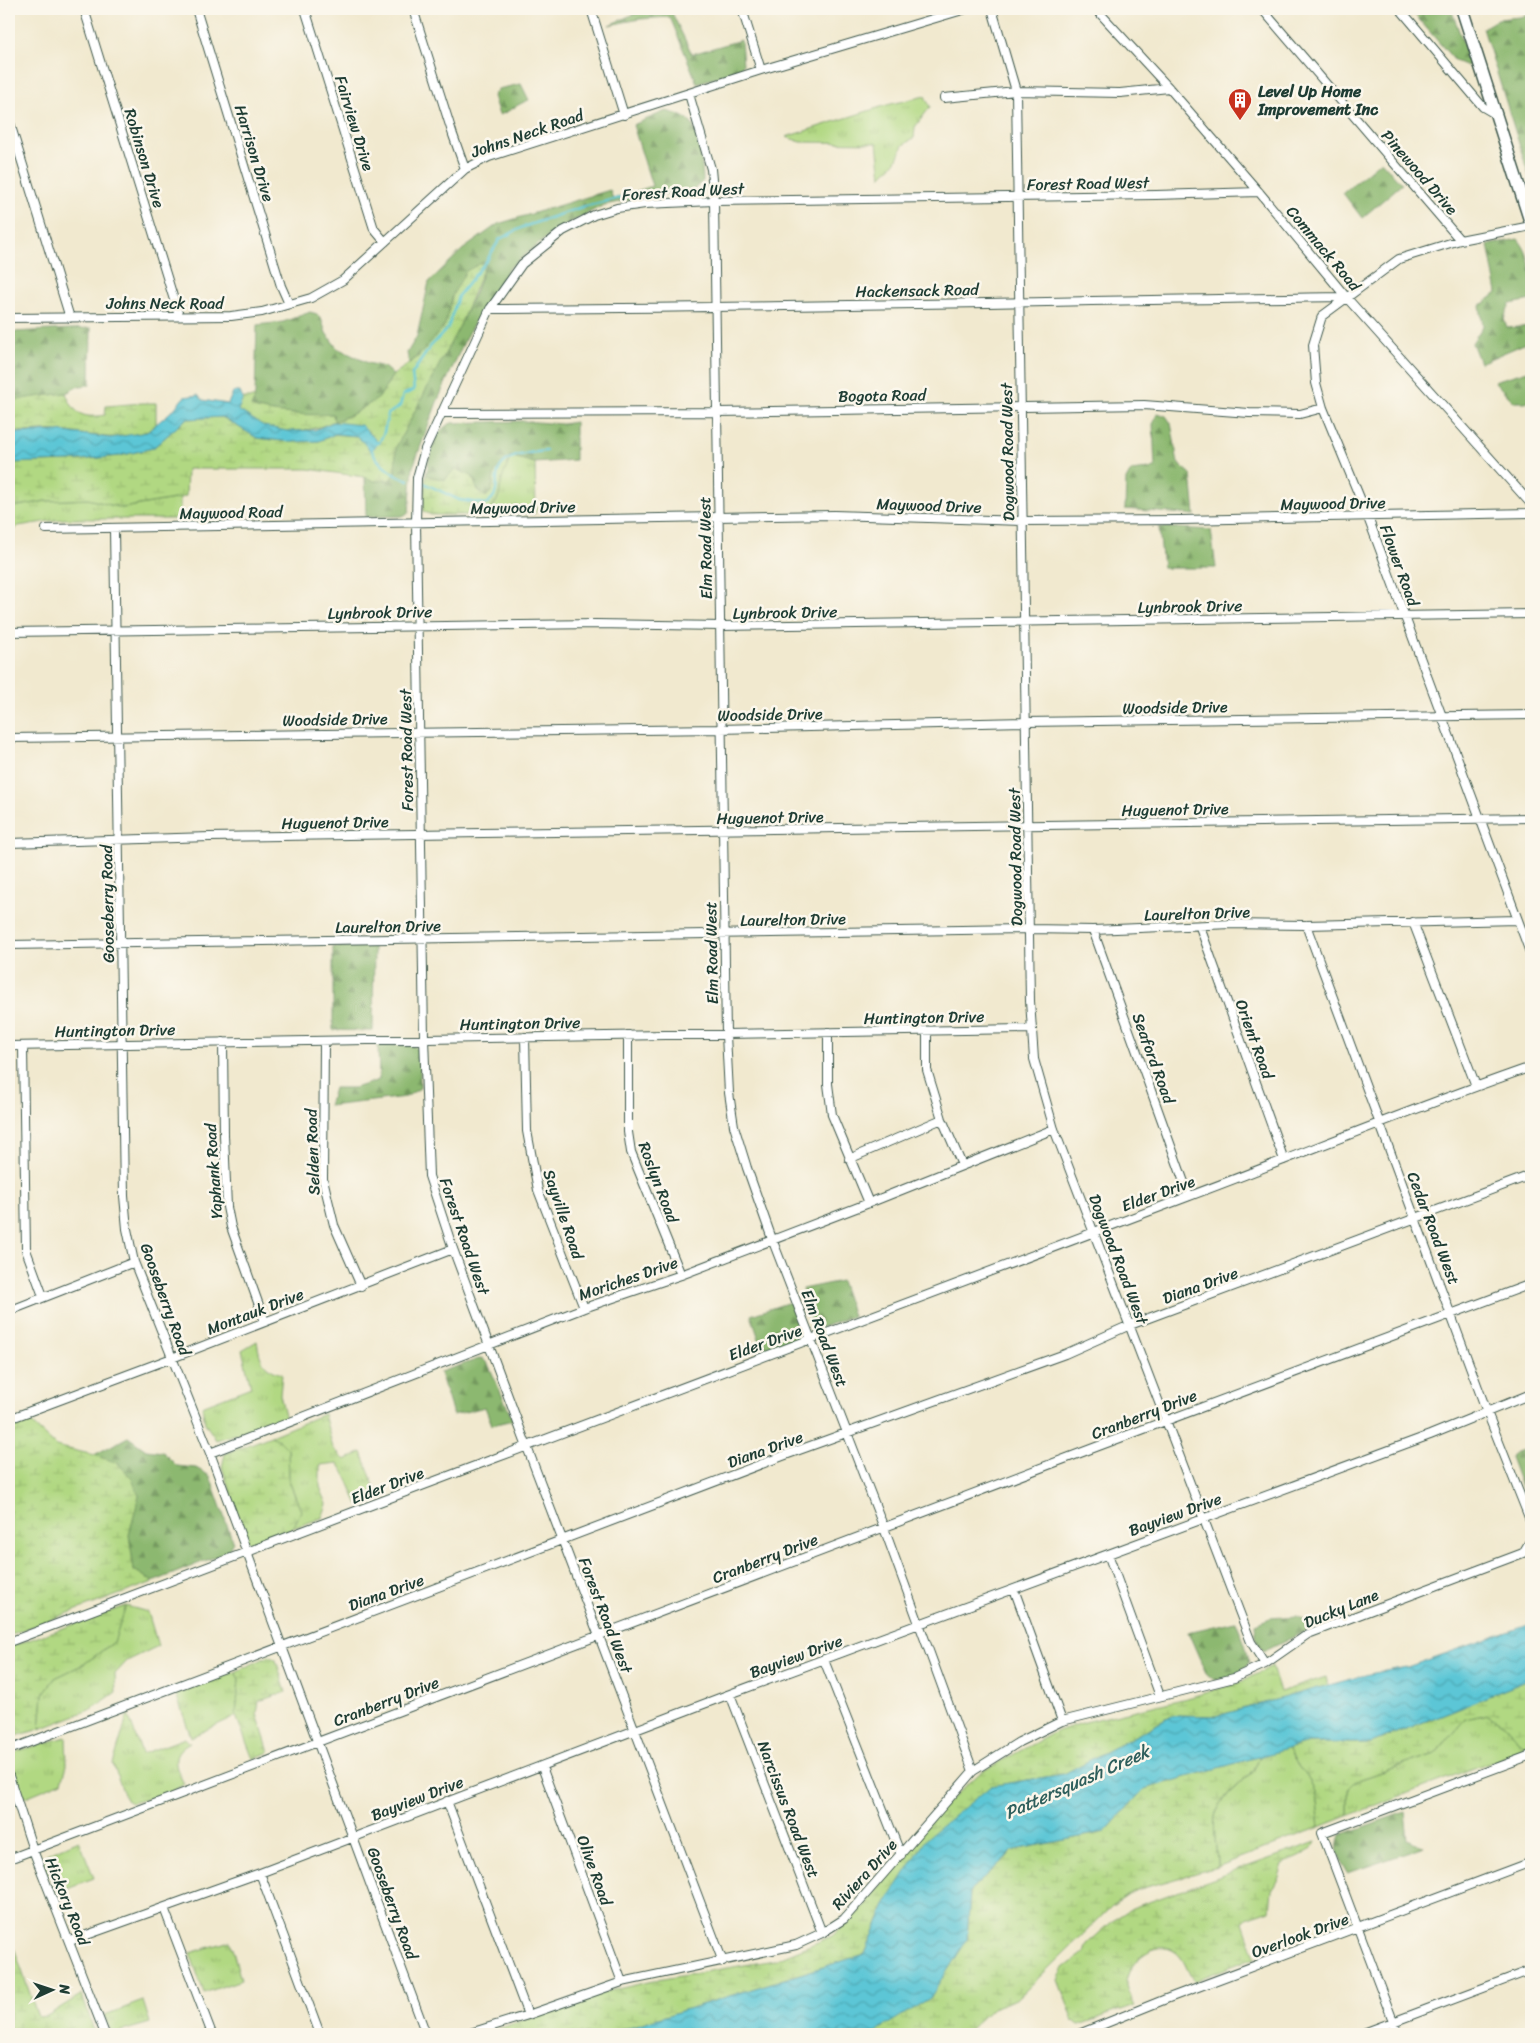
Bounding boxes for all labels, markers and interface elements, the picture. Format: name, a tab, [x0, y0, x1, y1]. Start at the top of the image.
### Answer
street label: Fairview Drive	[326, 72, 383, 175]
place label: Level Up Home Improvement Inc	[1257, 77, 1379, 124]
building icon: Level Up Home Improvement Inc	[1227, 87, 1253, 121]
street label: Johns Neck Road	[466, 100, 589, 167]
street label: Harrison Drive	[226, 101, 283, 205]
street label: Robinson Drive	[116, 105, 173, 212]
street label: Pinewood Drive	[1374, 123, 1466, 222]
street label: Forest Road West	[1027, 168, 1150, 199]
street label: Forest Road West	[621, 174, 745, 209]
street label: Commack Road	[1279, 199, 1370, 299]
street label: Hackensack Road	[855, 275, 980, 306]
street label: Johns Neck Road	[105, 289, 225, 318]
street label: Bogota Road	[838, 380, 928, 411]
street label: Dogwood Road West	[992, 382, 1023, 521]
street label: Maywood Drive	[1280, 488, 1386, 519]
street label: Maywood Drive	[876, 489, 982, 522]
street label: Maywood Drive	[470, 492, 576, 523]
street label: Elm Road West	[690, 496, 721, 600]
street label: Maywood Road	[179, 497, 285, 528]
street label: Flower Road	[1371, 520, 1428, 612]
street label: Lynbrook Drive	[1137, 591, 1243, 622]
street label: Lynbrook Drive	[327, 597, 433, 628]
street label: Lynbrook Drive	[732, 597, 838, 628]
street label: Forest Road West	[391, 688, 422, 811]
street label: Woodside Drive	[1122, 692, 1228, 723]
street label: Woodside Drive	[717, 699, 823, 730]
street label: Woodside Drive	[282, 704, 388, 735]
street label: Dogwood Road West	[1000, 787, 1031, 926]
street label: Huguenot Drive	[1121, 794, 1229, 825]
street label: Huguenot Drive	[716, 802, 824, 833]
street label: Huguenot Drive	[281, 807, 389, 838]
street label: Gooseberry Road	[92, 843, 123, 963]
street label: Laurelton Drive	[1144, 897, 1251, 930]
street label: Elm Road West	[696, 901, 727, 1005]
street label: Laurelton Drive	[740, 904, 846, 935]
street label: Laurelton Drive	[335, 911, 441, 942]
street label: Orient Road	[1227, 995, 1283, 1085]
street label: Huntington Drive	[863, 1002, 985, 1033]
street label: Huntington Drive	[459, 1008, 581, 1039]
street label: Seaford Road	[1124, 1009, 1184, 1109]
street label: Huntington Drive	[54, 1015, 176, 1046]
street label: Selden Road	[296, 1107, 328, 1196]
street label: Yaphank Road	[196, 1121, 231, 1220]
street label: Roslyn Road	[630, 1137, 688, 1229]
street label: Sayville Road	[535, 1165, 593, 1265]
street label: Elder Drive	[1117, 1167, 1199, 1220]
street label: Cedar Road West	[1399, 1167, 1468, 1289]
street label: Forest Road West	[431, 1174, 498, 1299]
street label: Dogwood Road West	[1080, 1190, 1157, 1329]
street label: Gooseberry Road	[132, 1239, 200, 1361]
street label: Moriches Drive	[574, 1248, 682, 1309]
street label: Diana Drive	[1158, 1258, 1242, 1313]
street label: Montauk Drive	[202, 1280, 308, 1343]
street label: Elm Road West	[793, 1285, 857, 1391]
street label: Elder Drive	[724, 1316, 806, 1369]
street label: Cranberry Drive	[1087, 1381, 1201, 1448]
street label: Diana Drive	[723, 1422, 807, 1477]
street label: Elder Drive	[346, 1458, 428, 1513]
street label: Bayview Drive	[1124, 1484, 1226, 1545]
street label: Cranberry Drive	[708, 1525, 822, 1592]
street label: Forest Road West	[570, 1553, 641, 1678]
street label: Diana Drive	[344, 1565, 428, 1620]
street label: Ducky Lane	[1299, 1580, 1383, 1637]
street label: Bayview Drive	[745, 1626, 847, 1687]
street label: Cranberry Drive	[329, 1668, 443, 1735]
water label: Pattersquash Creek	[999, 1735, 1157, 1828]
street label: Narcissus Road West	[749, 1736, 828, 1882]
street label: Bayview Drive	[366, 1767, 468, 1829]
street label: Olive Road	[568, 1831, 621, 1911]
street label: Riviera Drive	[824, 1832, 905, 1917]
street label: Gooseberry Road	[359, 1843, 427, 1965]
street label: Hickory Road	[37, 1852, 99, 1951]
street label: Overlook Drive	[1247, 1904, 1353, 1967]
north arrow	[28, 1966, 78, 2016]
text: N	[52, 1983, 77, 1995]

